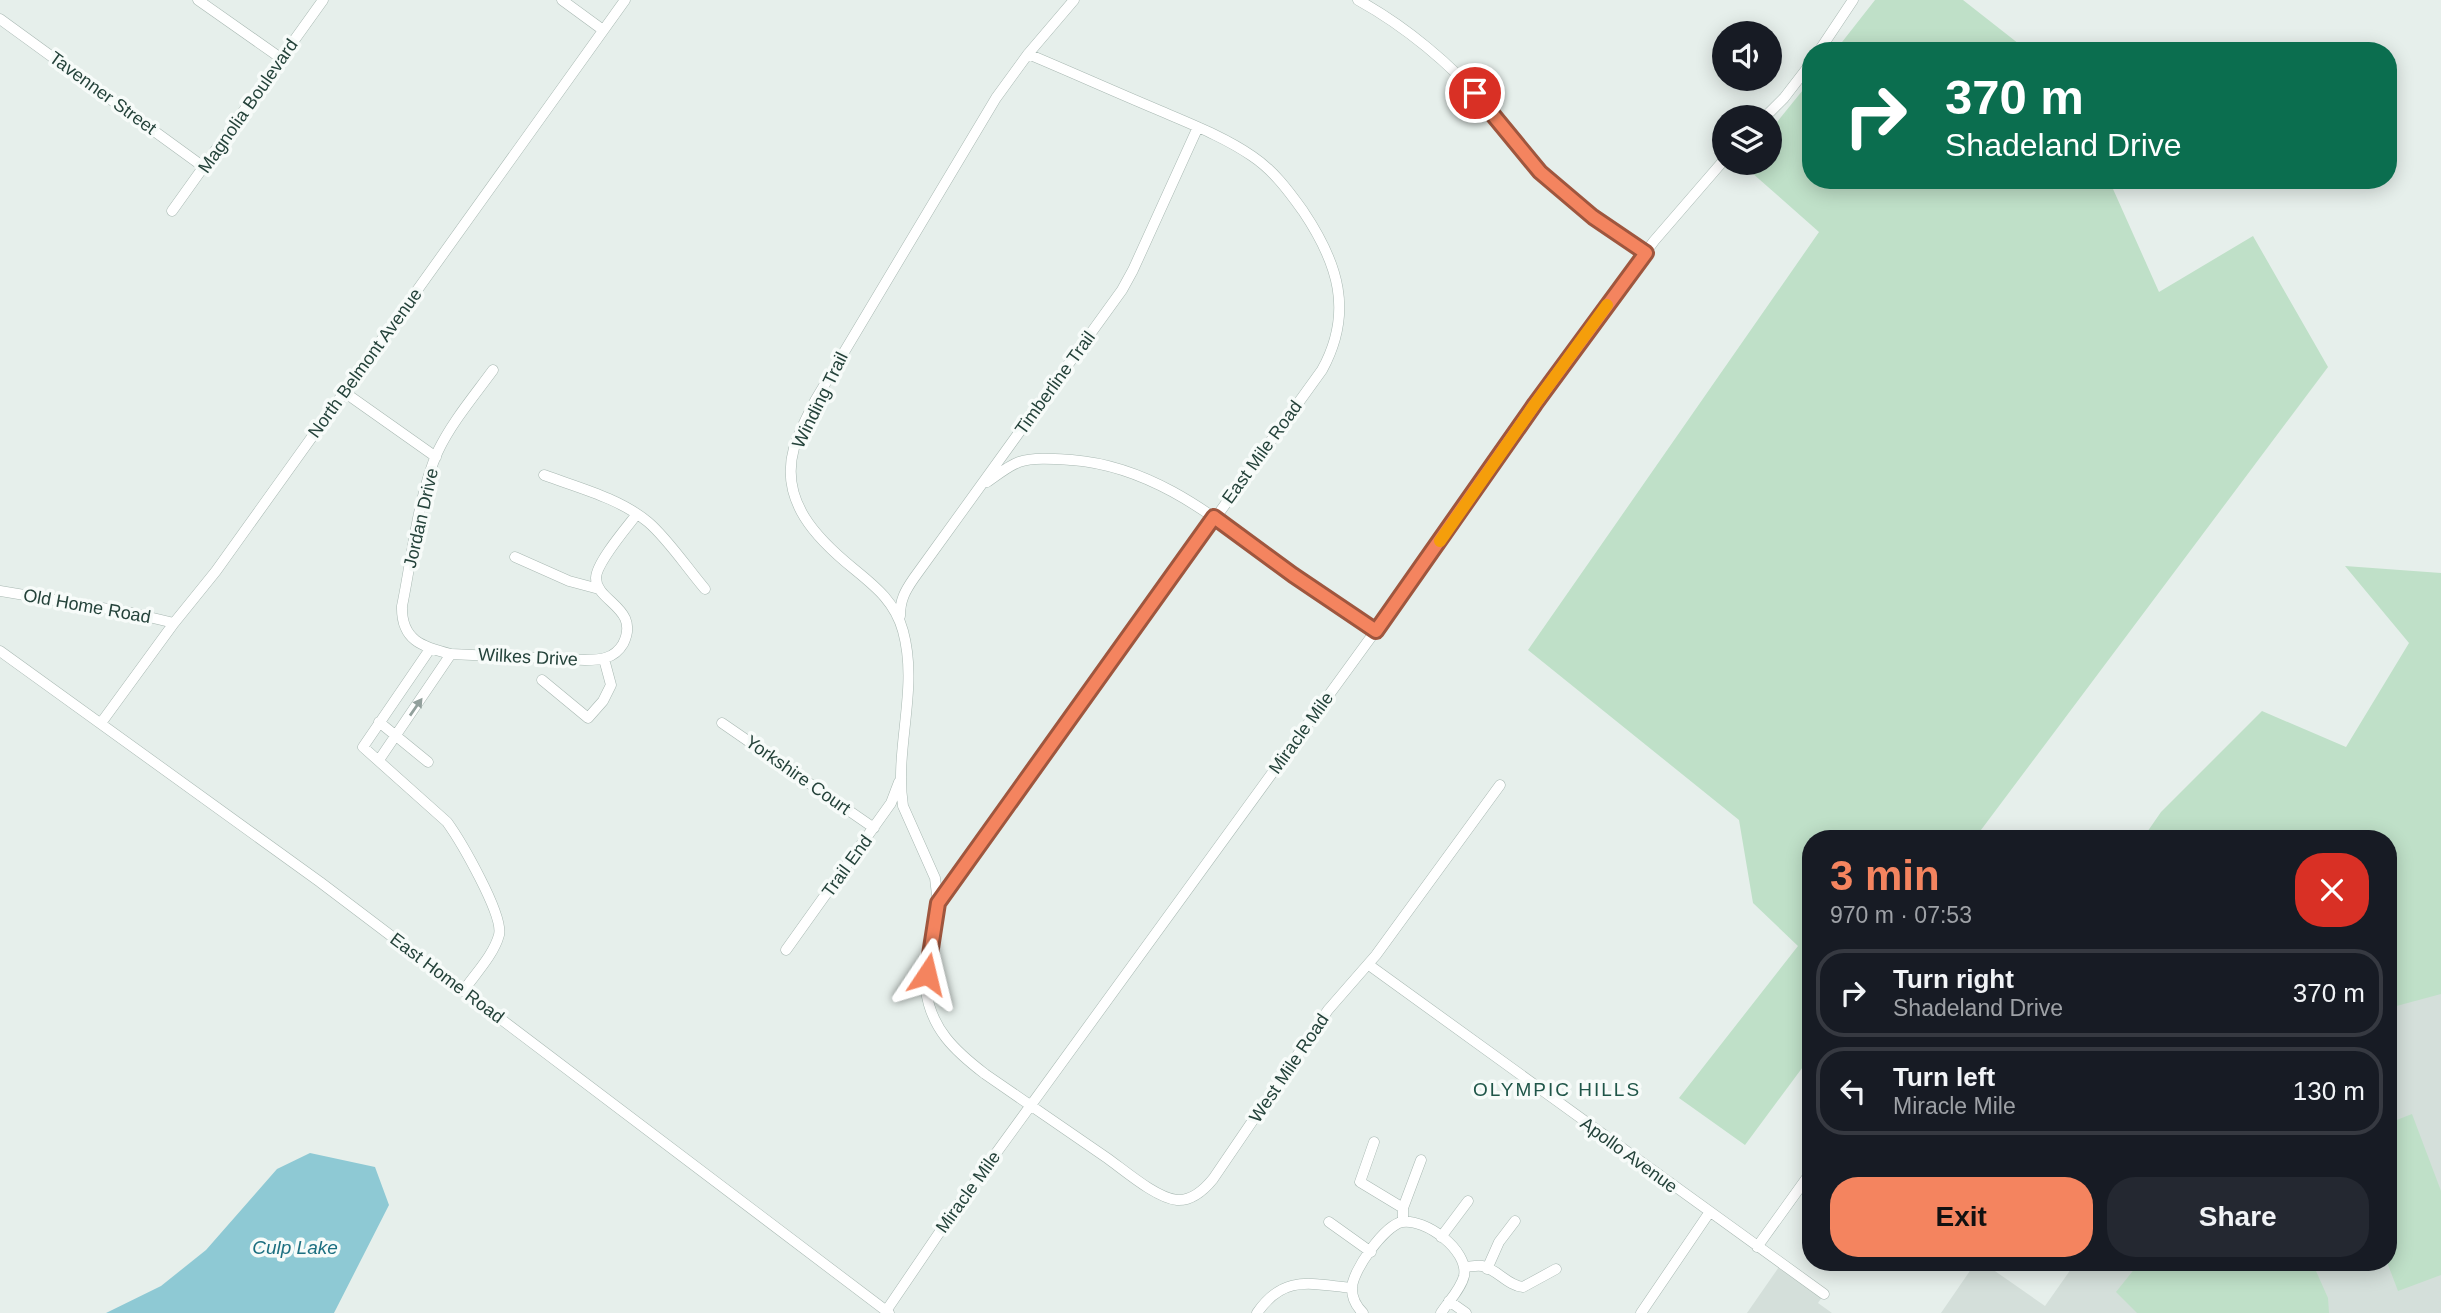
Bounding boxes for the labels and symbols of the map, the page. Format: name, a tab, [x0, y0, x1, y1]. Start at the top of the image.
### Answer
street label: Magnolia Boulevard	[194, 35, 302, 177]
street label: Tavenner Street	[46, 48, 160, 138]
pin	[1445, 63, 1505, 123]
street label: North Belmont Avenue	[304, 284, 426, 442]
street label: Timberline Trail	[1011, 328, 1099, 438]
street label: Winding Trail	[788, 349, 852, 451]
street label: East Mile Road	[1218, 397, 1306, 507]
street label: Jordan Drive	[400, 466, 442, 570]
street label: Old Home Road	[22, 585, 152, 627]
street label: Wilkes Drive	[478, 644, 578, 670]
street label: Miracle Mile	[1265, 688, 1337, 778]
one-way arrow	[409, 698, 423, 716]
street label: Yorkshire Court	[742, 731, 854, 819]
street label: Trail End	[818, 831, 876, 901]
street label: East Home Road	[386, 929, 508, 1027]
position arrow	[890, 937, 964, 1011]
street label: West Mile Road	[1245, 1010, 1333, 1126]
district label: OLYMPIC HILLS	[1473, 1079, 1641, 1100]
street label: Apollo Avenue	[1577, 1113, 1681, 1197]
street label: Miracle Mile	[932, 1147, 1004, 1237]
water label: Culp Lake	[252, 1237, 338, 1258]

